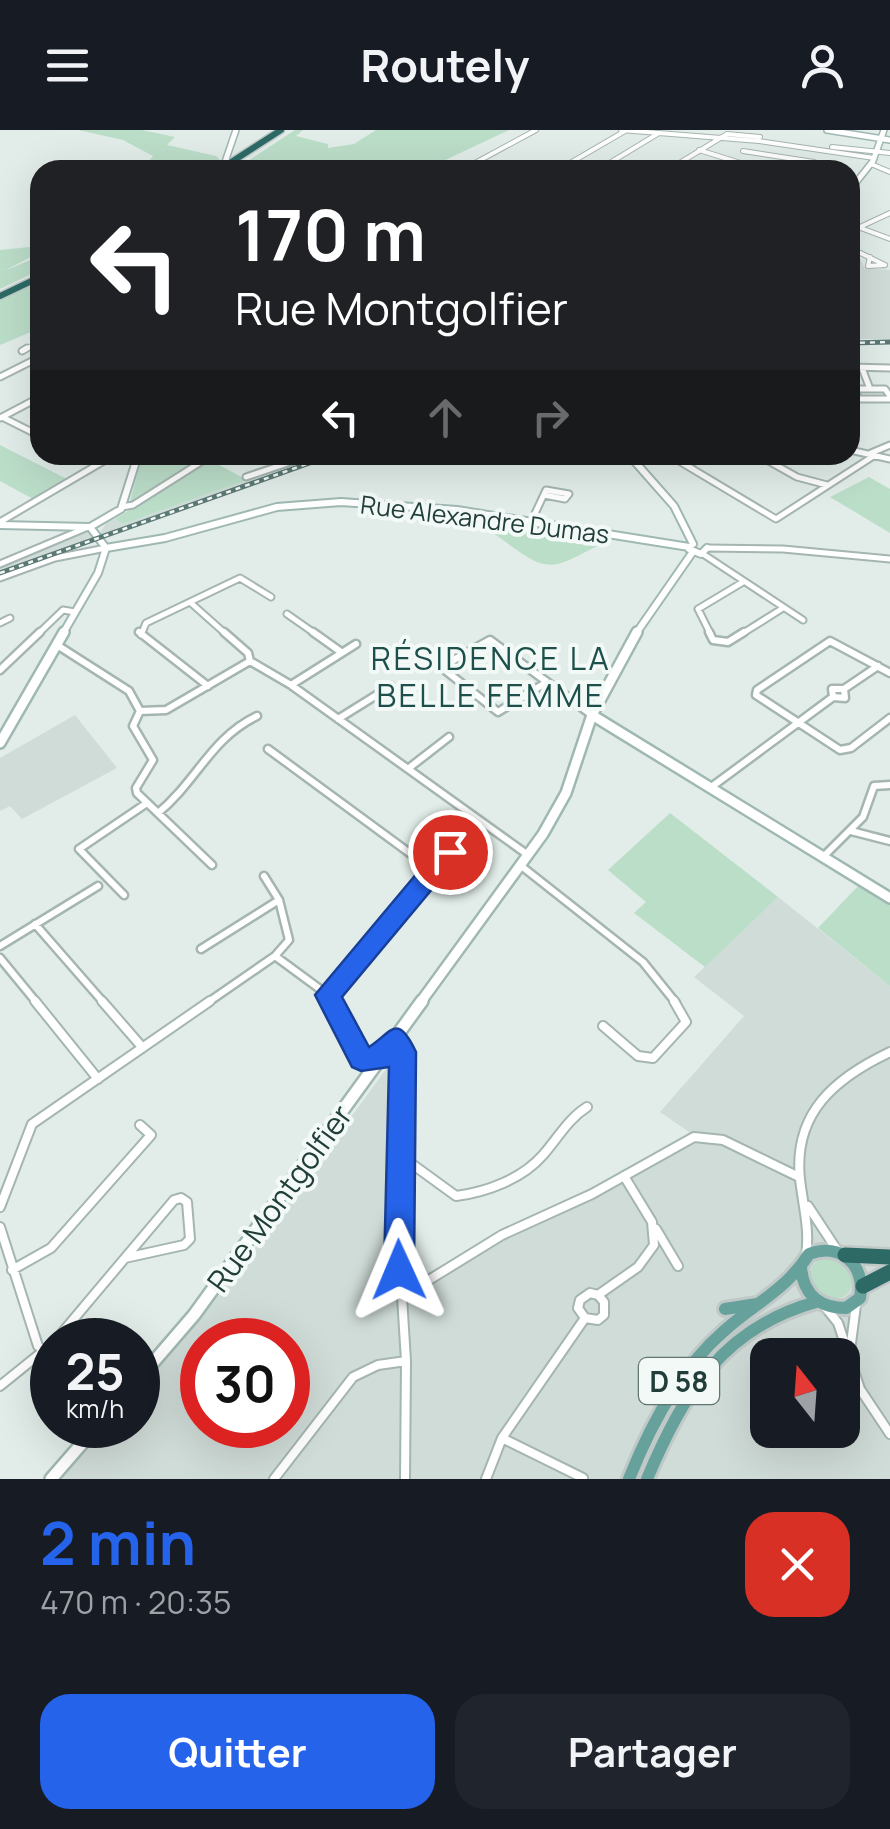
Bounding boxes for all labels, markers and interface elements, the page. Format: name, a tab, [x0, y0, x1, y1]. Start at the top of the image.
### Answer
text: Routely	[361, 34, 529, 96]
icon: menu	[40, 38, 95, 93]
icon: person	[795, 38, 850, 93]
text: 170 m	[235, 186, 426, 282]
icon: left	[70, 200, 200, 330]
text: Rue Montgolfier	[235, 277, 568, 339]
icon: left	[313, 390, 368, 445]
icon: ahead	[418, 390, 473, 445]
icon: right	[523, 390, 578, 445]
street label: Rue Alexandre Dumas	[359, 486, 611, 552]
district label: RÉSIDENCE LA BELLE FEMME	[371, 636, 611, 717]
pin	[408, 810, 493, 895]
icon: arrive	[423, 825, 478, 880]
street label: Rue Montgolfier	[197, 1096, 361, 1300]
position arrow	[347, 1218, 451, 1322]
speed limit sign: 30	[180, 1318, 310, 1448]
text: 25	[65, 1337, 125, 1405]
north arrow	[750, 1338, 860, 1448]
map controls	[750, 1338, 860, 1448]
road number: D 58	[639, 1358, 719, 1404]
text: km/h	[66, 1391, 124, 1426]
text: 2 min	[40, 1501, 196, 1583]
button: close	[745, 1512, 850, 1617]
text: 470 m · 20:35	[40, 1580, 232, 1624]
button: Quitter	[40, 1694, 435, 1809]
button: Partager	[455, 1694, 850, 1809]

